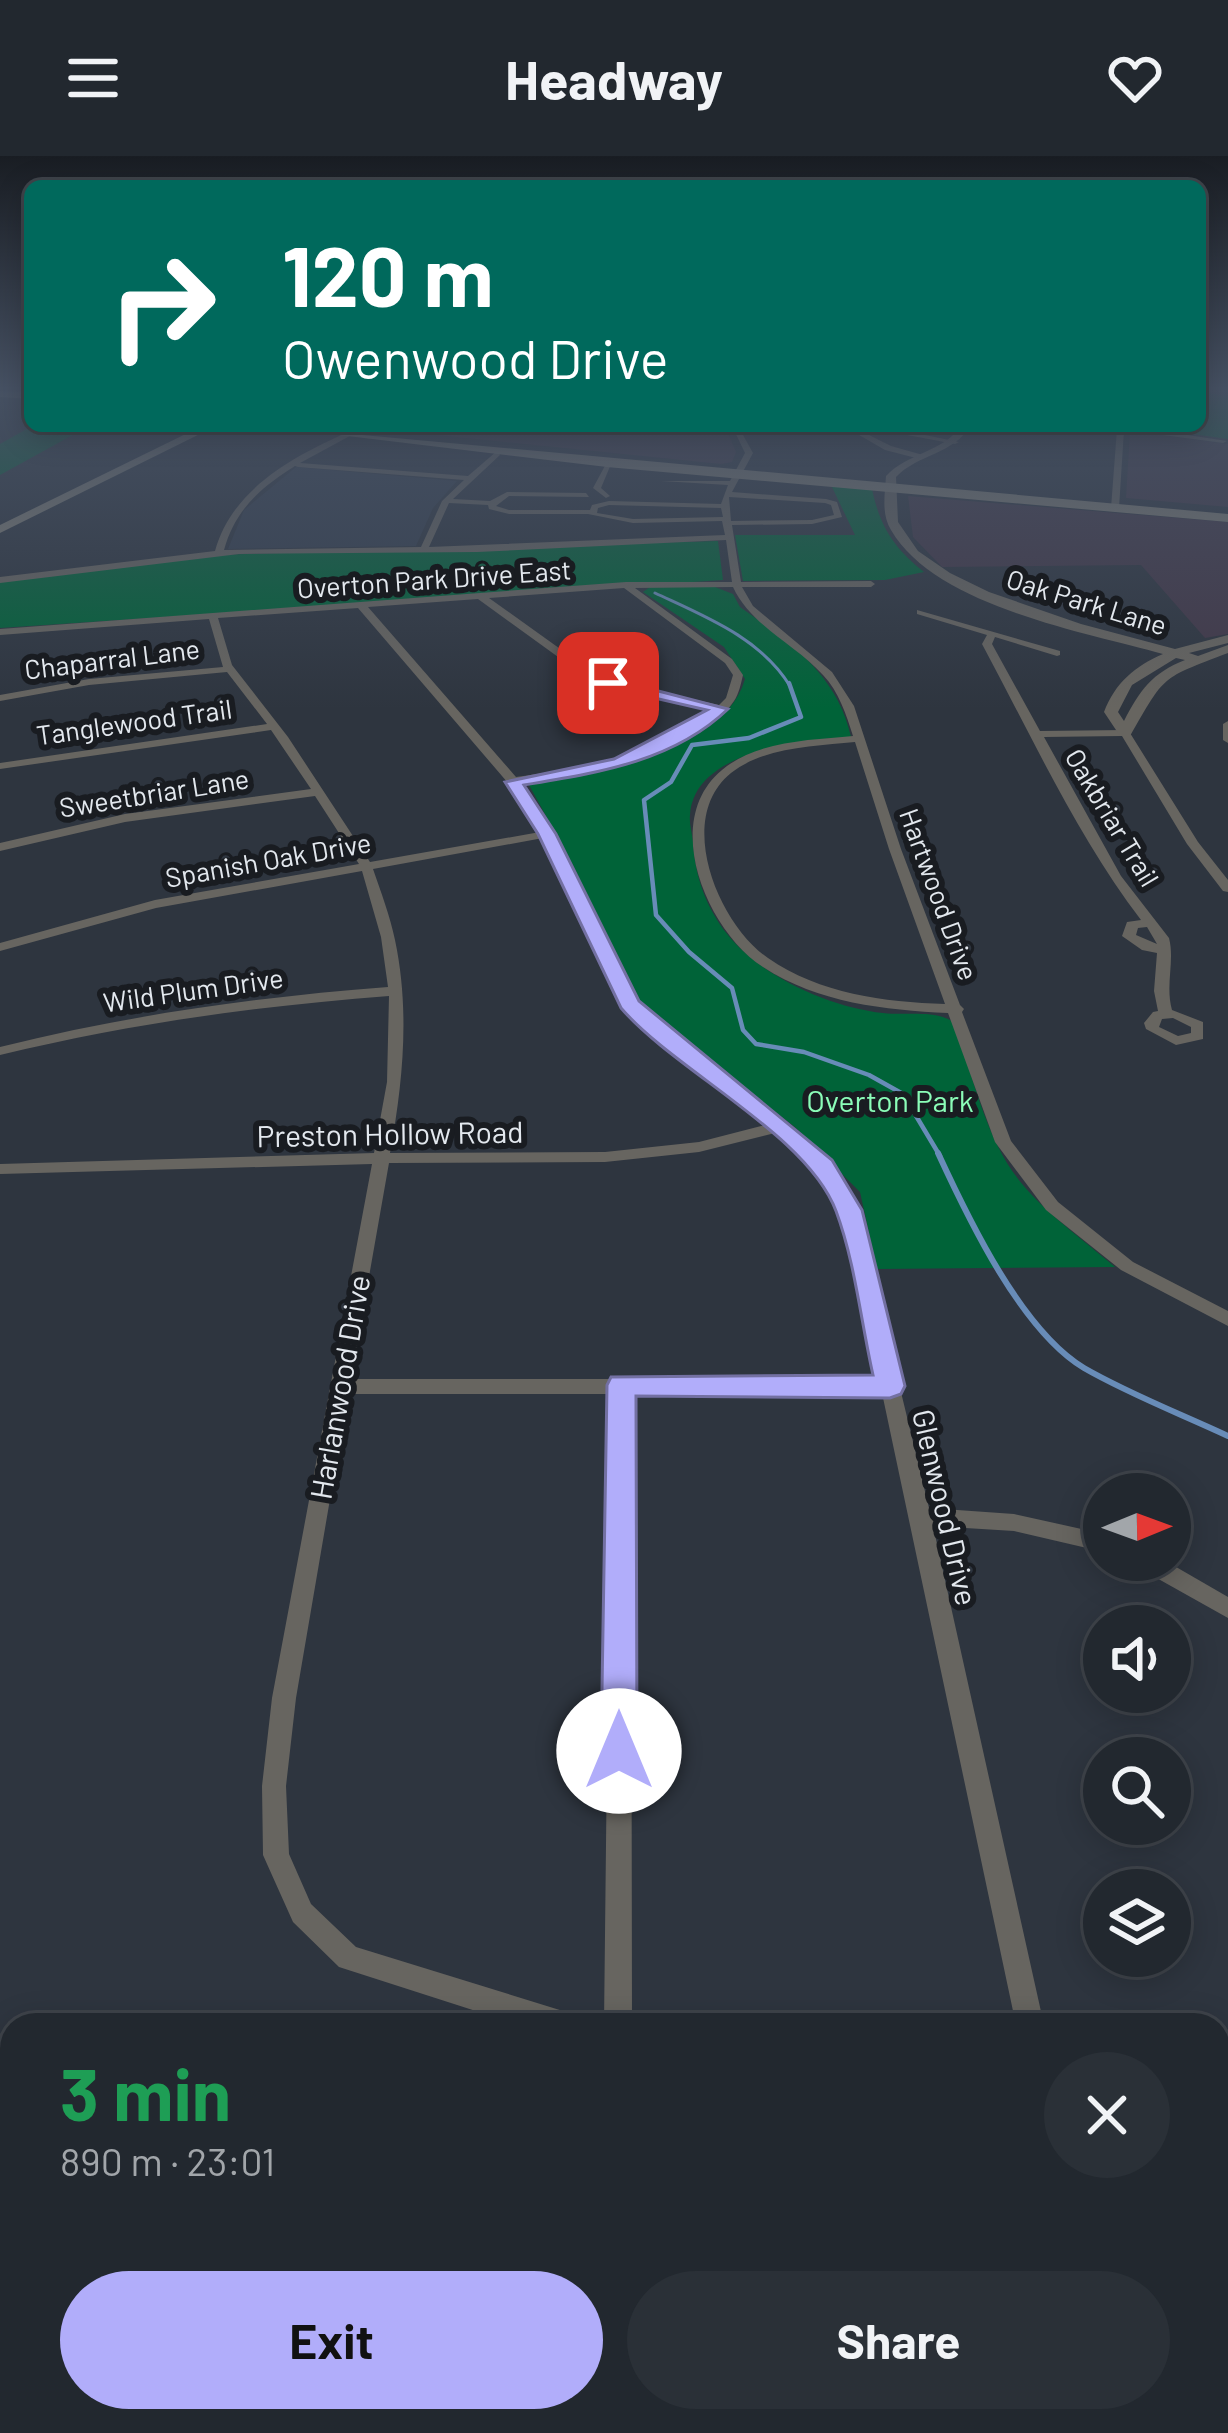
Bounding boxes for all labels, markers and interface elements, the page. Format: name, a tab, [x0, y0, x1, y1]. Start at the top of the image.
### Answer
icon: menu	[60, 45, 126, 111]
icon: heart	[1102, 45, 1168, 111]
text: Headway	[505, 46, 723, 111]
text: 120 m	[282, 223, 494, 324]
icon: right	[84, 228, 240, 384]
text: Owenwood Drive	[282, 325, 668, 390]
street label: Overton Park Drive East	[296, 552, 572, 604]
street label: Oak Park Lane	[1003, 561, 1171, 641]
street label: Chaparral Lane	[23, 631, 201, 685]
pin	[557, 632, 659, 734]
icon: arrive	[575, 650, 641, 716]
street label: Tanglewood Trail	[34, 691, 234, 751]
street label: Oakbriar Trail	[1059, 742, 1167, 892]
street label: Sweetbriar Lane	[57, 761, 251, 823]
street label: Hartwood Drive	[894, 804, 986, 984]
street label: Spanish Oak Drive	[163, 825, 373, 893]
street label: Wild Plum Drive	[101, 961, 285, 1017]
park label: Overton Park	[806, 1082, 974, 1118]
street label: Preston Hollow Road	[256, 1113, 524, 1153]
street label: Harlanwood Drive	[302, 1272, 376, 1502]
street label: Glenwood Drive	[906, 1405, 986, 1609]
north arrow	[1083, 1473, 1191, 1581]
map controls	[1083, 1473, 1191, 1977]
button: sound	[1083, 1605, 1191, 1713]
position arrow	[556, 1688, 682, 1814]
button: search	[1083, 1737, 1191, 1845]
button: layers	[1083, 1869, 1191, 1977]
text: 3 min	[60, 2049, 231, 2135]
button: close	[1044, 2052, 1170, 2178]
text: 890 m · 23:01	[60, 2137, 275, 2184]
button: Exit	[60, 2271, 603, 2409]
button: Share	[627, 2271, 1170, 2409]

